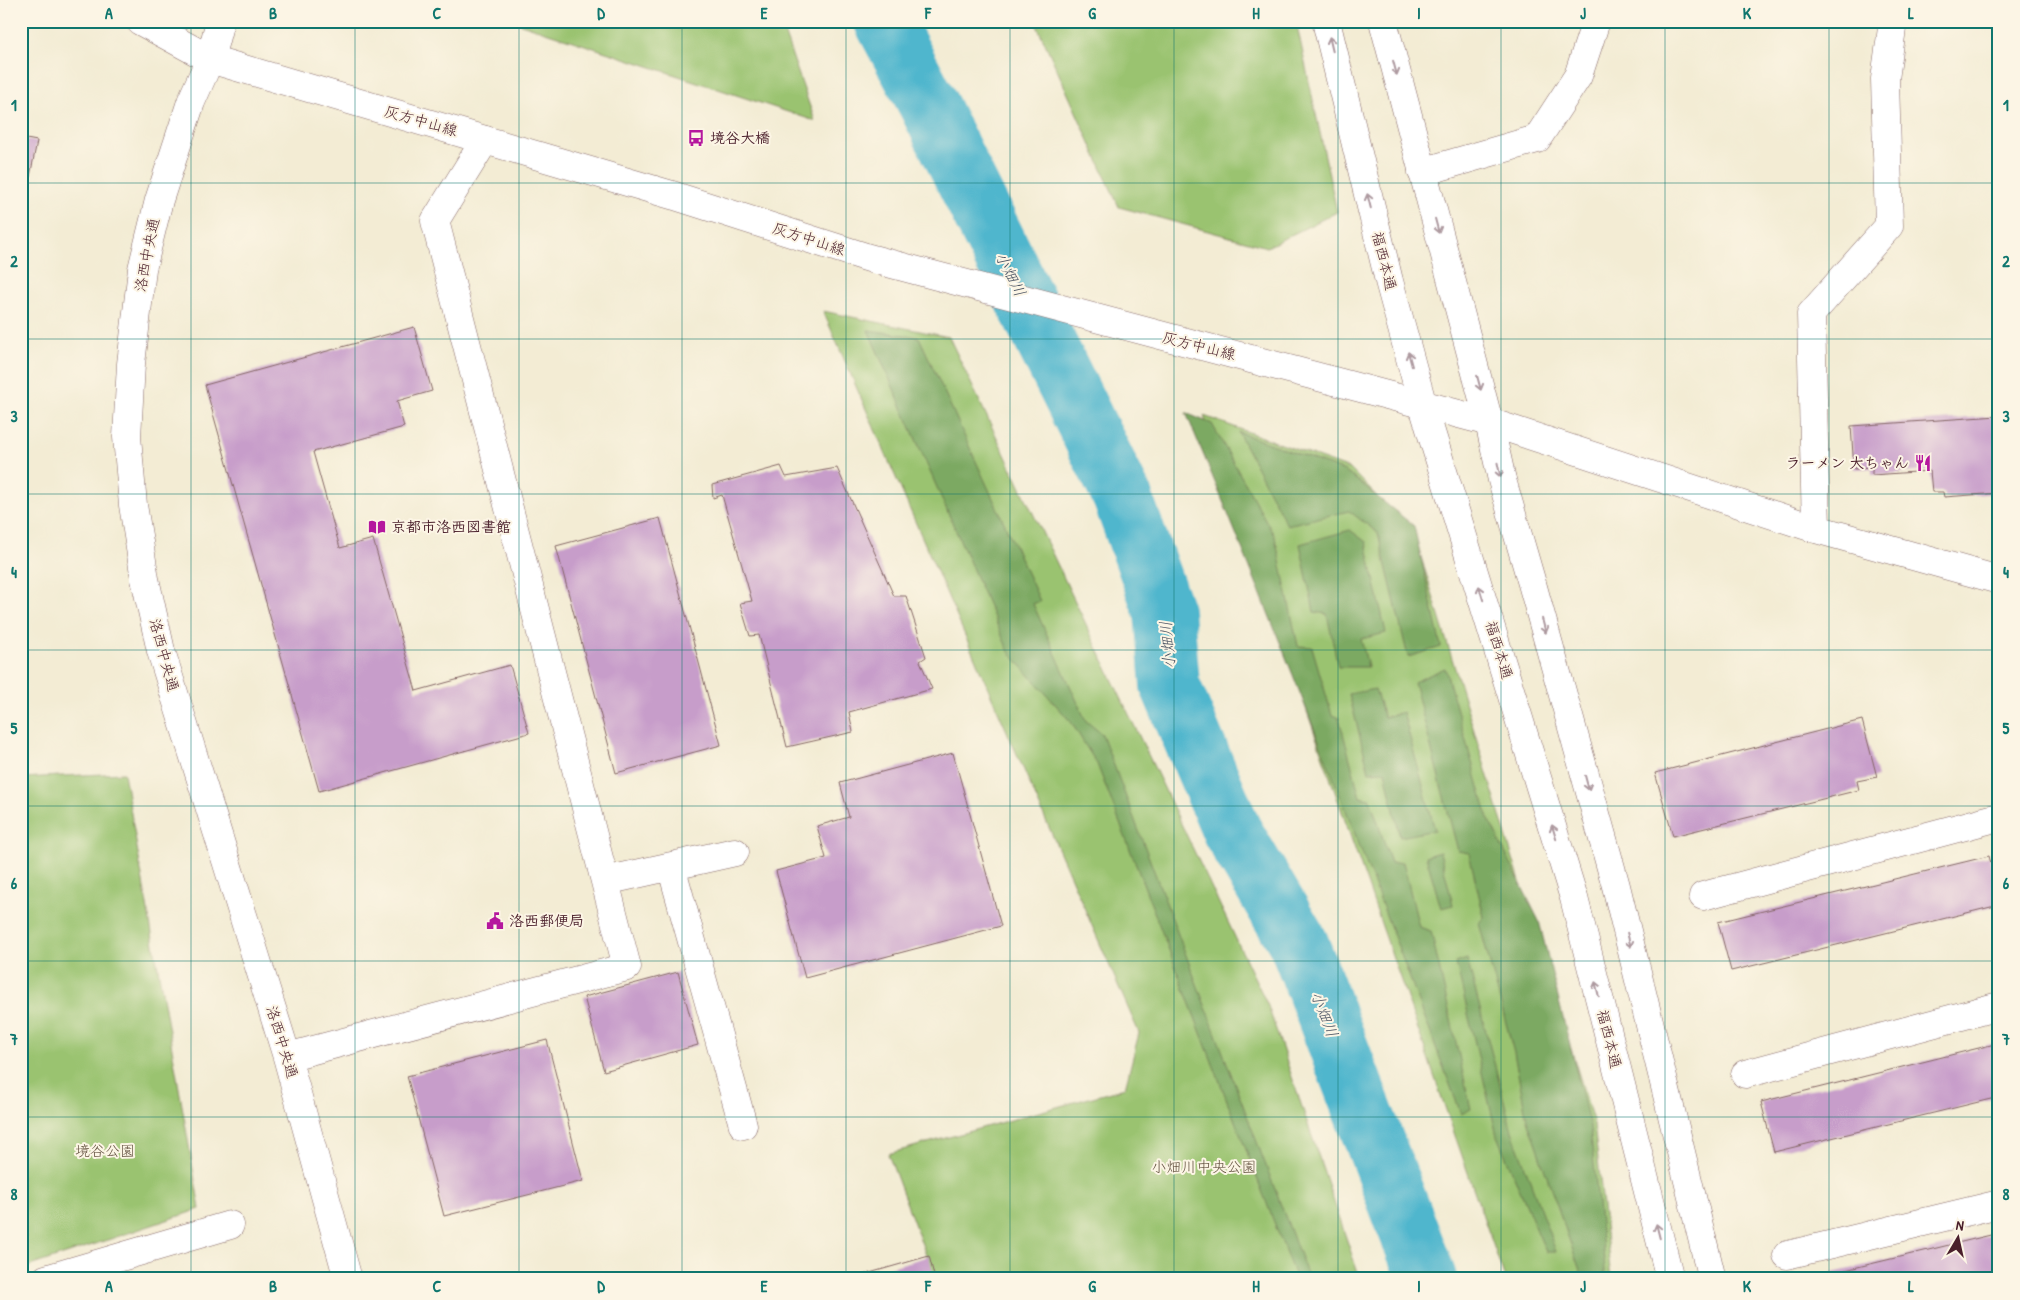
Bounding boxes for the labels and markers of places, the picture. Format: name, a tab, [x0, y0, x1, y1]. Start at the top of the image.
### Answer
place label: 境谷大橋	[710, 127, 770, 148]
bus stop icon: 境谷大橋	[686, 128, 706, 148]
place label: ラーメン 大ちゃん	[1786, 452, 1909, 473]
restaurant icon: ラーメン 大ちゃん	[1913, 453, 1933, 473]
place label: 京都市洛西図書館	[391, 516, 511, 537]
library icon: 京都市洛西図書館	[367, 517, 387, 537]
place label: 洛西郵便局	[509, 910, 584, 931]
public building icon: 洛西郵便局	[485, 911, 505, 931]

